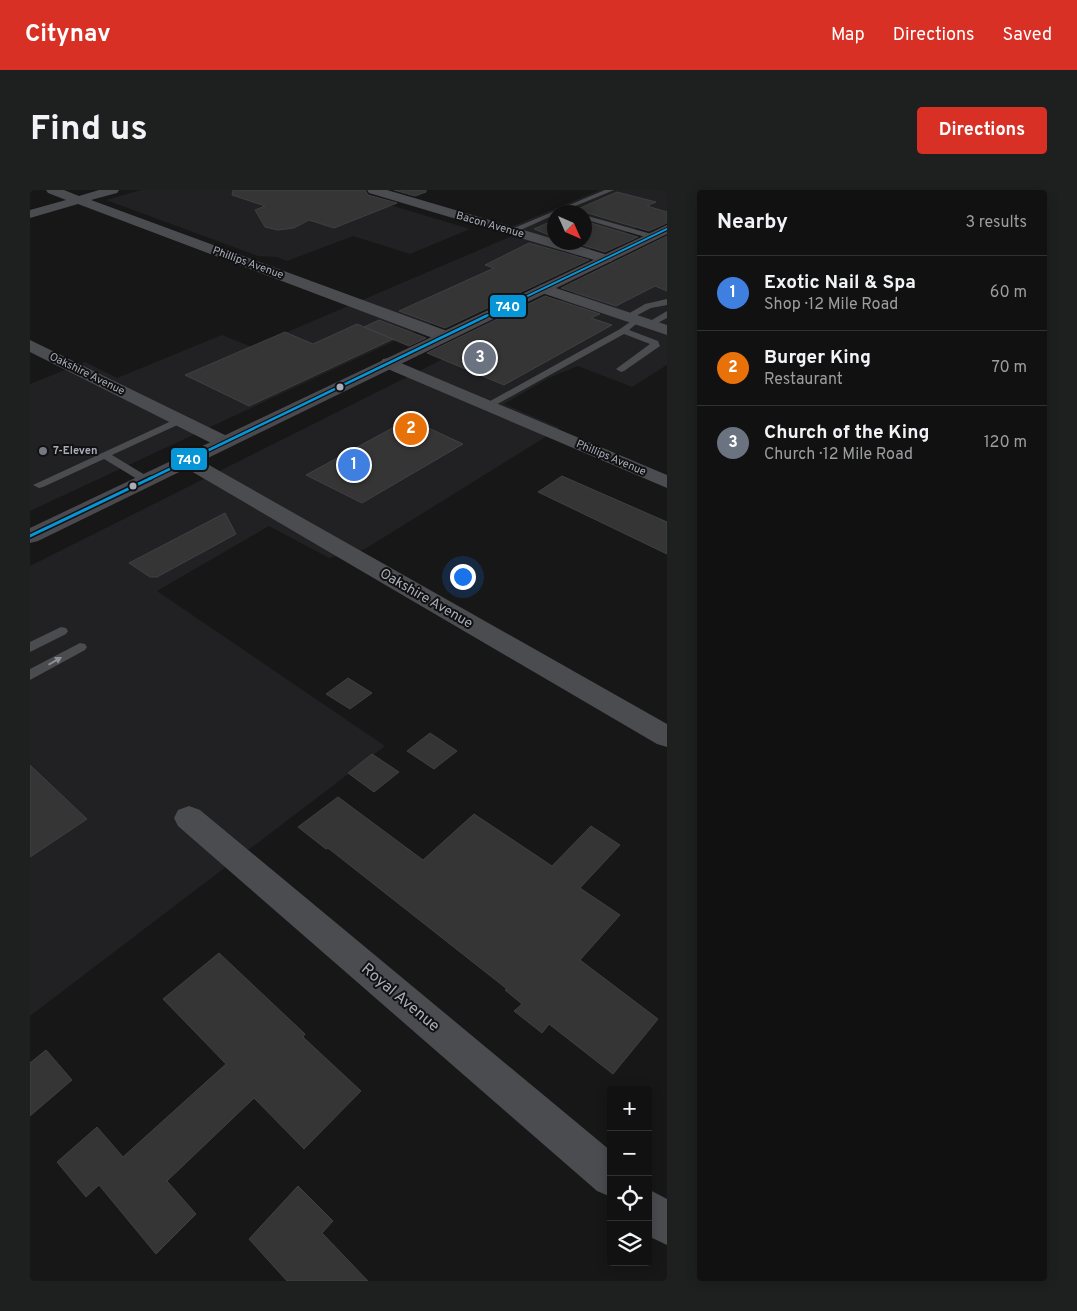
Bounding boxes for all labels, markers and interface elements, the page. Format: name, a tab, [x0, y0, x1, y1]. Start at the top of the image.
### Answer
text: Citynav	[25, 20, 111, 50]
text: Map	[831, 24, 865, 47]
text: Directions	[893, 24, 975, 47]
text: Saved	[1003, 24, 1052, 47]
button: Directions	[917, 107, 1047, 154]
text: Find us	[30, 108, 148, 152]
north arrow	[547, 205, 592, 250]
street label: Bacon Avenue	[454, 209, 526, 241]
text: Nearby	[717, 209, 788, 236]
text: 3 results	[965, 213, 1027, 233]
street label: Phillips Avenue	[211, 244, 286, 282]
text: Exotic Nail & Spa	[764, 271, 916, 295]
text: 1	[730, 283, 736, 303]
text: 60 m	[990, 283, 1027, 303]
line badge: 740	[489, 294, 527, 318]
text: Shop · 12 Mile Road	[764, 295, 898, 315]
text: 740	[496, 299, 520, 316]
pin: 3	[464, 339, 496, 377]
text: Burger King	[764, 346, 871, 370]
street label: Oakshire Avenue	[47, 350, 127, 398]
text: 2	[728, 358, 738, 378]
text: 70 m	[992, 358, 1027, 378]
text: Restaurant	[764, 370, 843, 390]
unlabelled marker	[335, 382, 345, 392]
pin: 2	[395, 410, 427, 448]
text: Church of the King	[764, 421, 929, 445]
text: 3	[728, 433, 738, 453]
text: 120 m	[984, 433, 1027, 453]
street label: Phillips Avenue	[574, 437, 648, 479]
place label: 7-Eleven	[53, 444, 97, 458]
marker: 7-Eleven	[37, 445, 49, 457]
text: Church · 12 Mile Road	[764, 445, 913, 465]
pin: 1	[338, 446, 370, 484]
line badge: 740	[170, 447, 208, 471]
text: 740	[177, 452, 201, 469]
unlabelled marker	[128, 481, 138, 491]
your location	[450, 564, 476, 590]
street label: Oakshire Avenue	[376, 565, 476, 633]
one-way arrow	[48, 657, 62, 665]
street label: Royal Avenue	[357, 959, 443, 1037]
map controls	[607, 1086, 652, 1266]
button: +	[607, 1086, 652, 1131]
button: −	[607, 1131, 652, 1176]
button: locate	[607, 1176, 652, 1221]
button: layers	[607, 1221, 652, 1266]

